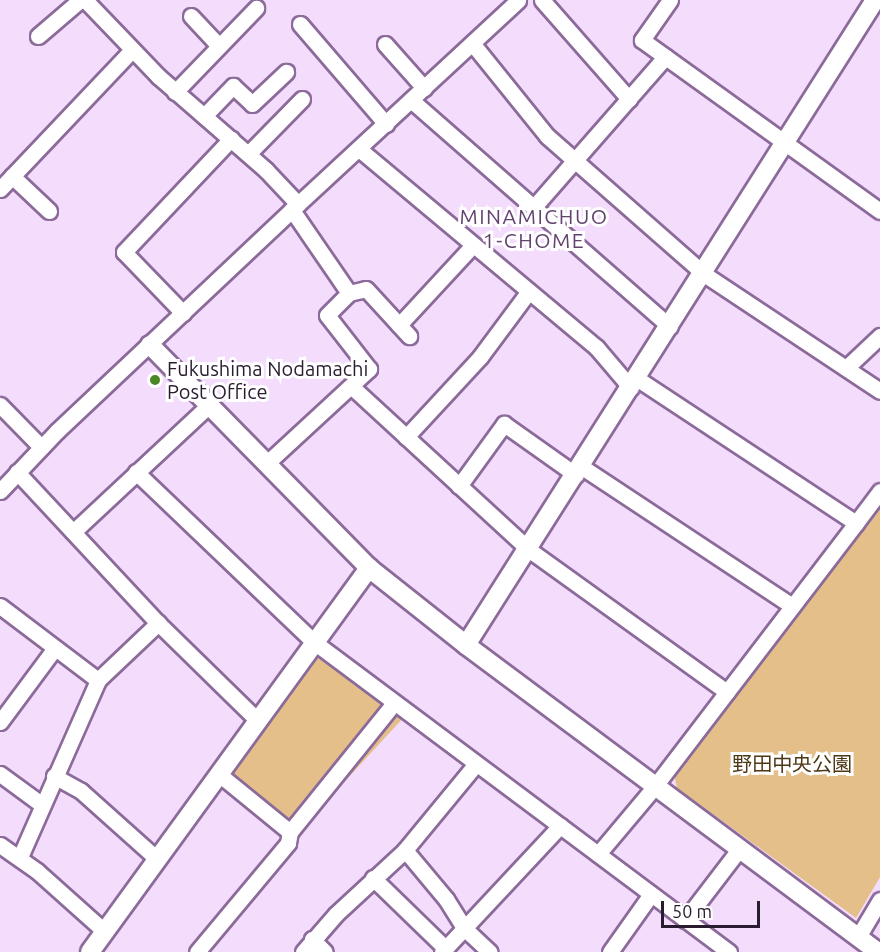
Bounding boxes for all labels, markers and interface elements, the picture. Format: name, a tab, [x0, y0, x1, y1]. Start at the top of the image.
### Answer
district label: MINAMICHUO 1-CHOME	[459, 203, 609, 253]
place label: Fukushima Nodamachi Post Office	[167, 356, 368, 403]
marker: Fukushima Nodamachi Post Office	[148, 373, 162, 387]
park label: 野田中央公園	[732, 751, 852, 775]
scale bar	[664, 889, 763, 927]
text: 50 m	[672, 901, 712, 921]

